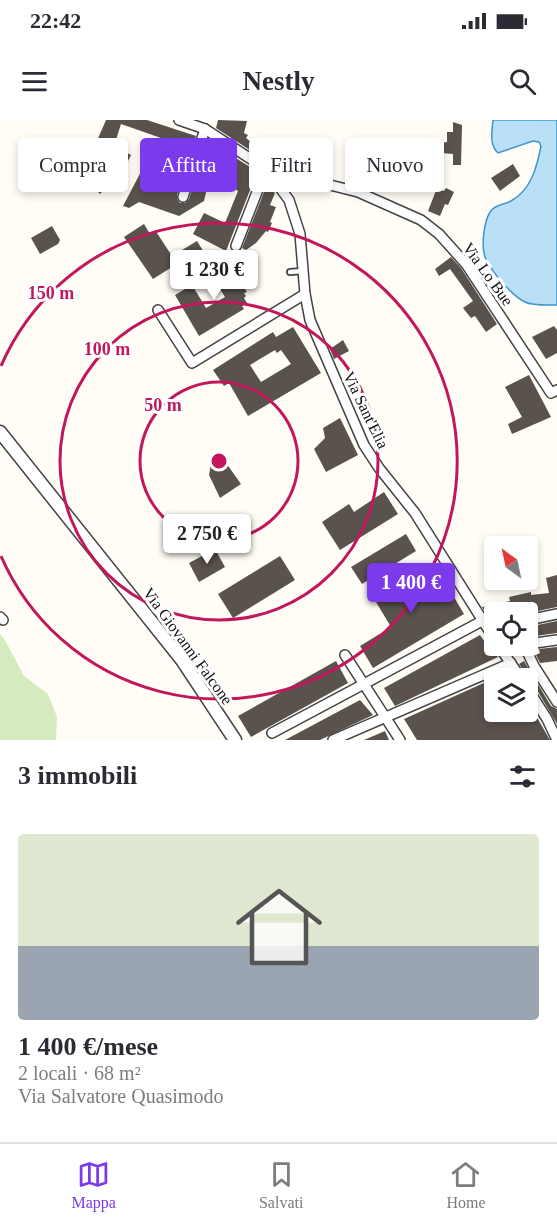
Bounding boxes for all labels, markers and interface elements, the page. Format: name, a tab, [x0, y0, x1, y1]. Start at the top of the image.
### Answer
text: 22:42	[30, 8, 81, 33]
icon: menu	[18, 65, 51, 98]
icon: search	[506, 65, 539, 98]
text: Nestly	[243, 66, 314, 96]
chip: Compra	[18, 138, 128, 192]
chip: Affitta	[140, 138, 237, 192]
chip: Filtri	[249, 138, 333, 192]
chip: Nuovo	[345, 138, 444, 192]
street label: Via Lo Bue	[459, 239, 517, 309]
pin: 1 230 €	[159, 250, 269, 301]
text: 1 230 €	[184, 258, 244, 280]
text: 150 m	[28, 283, 74, 303]
text: 100 m	[84, 339, 130, 359]
street label: Via Sant'Elia	[340, 369, 392, 451]
text: 50 m	[144, 395, 182, 415]
centre of rings	[209, 451, 229, 471]
pin: 2 750 €	[152, 514, 262, 565]
text: 2 750 €	[177, 522, 237, 544]
north arrow	[484, 536, 538, 590]
map controls	[484, 536, 538, 722]
pin: 1 400 €	[356, 563, 466, 614]
text: 1 400 €	[381, 571, 441, 593]
street label: Via Giovanni Falcone	[140, 584, 236, 708]
button: locate	[484, 602, 538, 656]
button: layers	[484, 668, 538, 722]
icon: filters	[506, 760, 539, 793]
text: 3 immobili	[18, 761, 137, 790]
icon: home	[225, 873, 333, 981]
text: 1 400 €/mese	[18, 1032, 158, 1061]
text: 2 locali · 68 m²	[18, 1062, 141, 1084]
text: Via Salvatore Quasimodo	[18, 1085, 223, 1107]
tab: Mappa	[72, 1158, 116, 1212]
tab: Salvati	[259, 1158, 303, 1212]
tab: Home	[446, 1158, 485, 1212]

